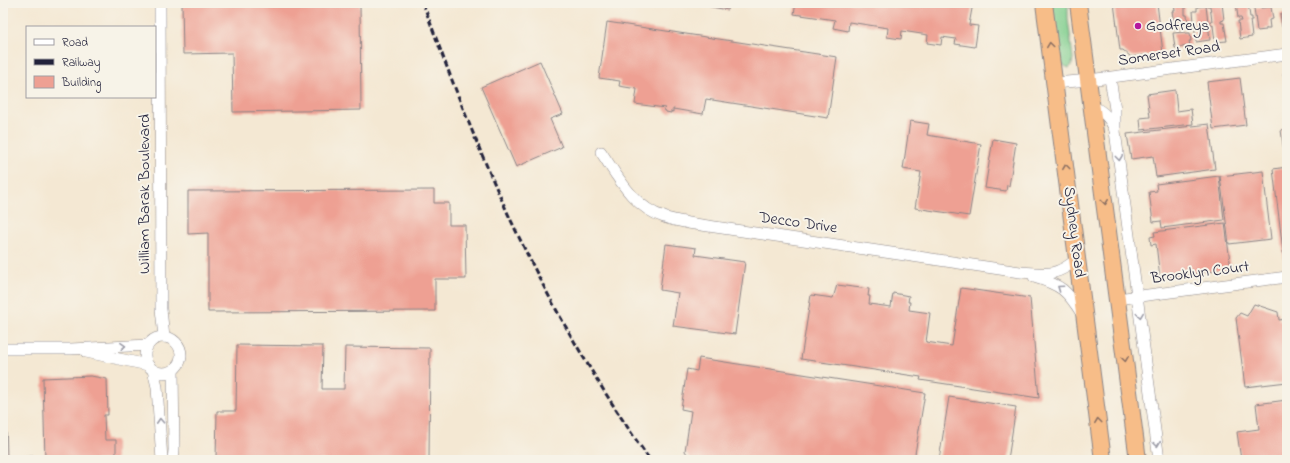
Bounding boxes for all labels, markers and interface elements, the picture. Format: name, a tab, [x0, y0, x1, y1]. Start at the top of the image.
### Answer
place label: Godfreys	[1146, 14, 1209, 38]
marker: Godfreys	[1133, 21, 1143, 31]
legend	[26, 26, 156, 98]
text: Road	[62, 34, 88, 52]
street label: Somerset Road	[1117, 35, 1221, 73]
one-way arrow	[1046, 42, 1055, 48]
text: Railway	[62, 54, 101, 73]
text: Building	[61, 74, 101, 93]
street label: William Barak Boulevard	[133, 114, 157, 274]
one-way arrow	[1114, 155, 1123, 161]
one-way arrow	[1061, 164, 1070, 170]
street label: Sydney Road	[1057, 185, 1091, 279]
one-way arrow	[1100, 199, 1109, 205]
street label: Decco Drive	[756, 205, 840, 240]
street label: Brooklyn Court	[1148, 255, 1251, 291]
one-way arrow	[1058, 286, 1065, 293]
one-way arrow	[1135, 312, 1144, 318]
one-way arrow	[120, 342, 126, 351]
one-way arrow	[1120, 356, 1129, 362]
one-way arrow	[156, 418, 164, 424]
one-way arrow	[1094, 418, 1103, 424]
one-way arrow	[1152, 441, 1161, 447]

